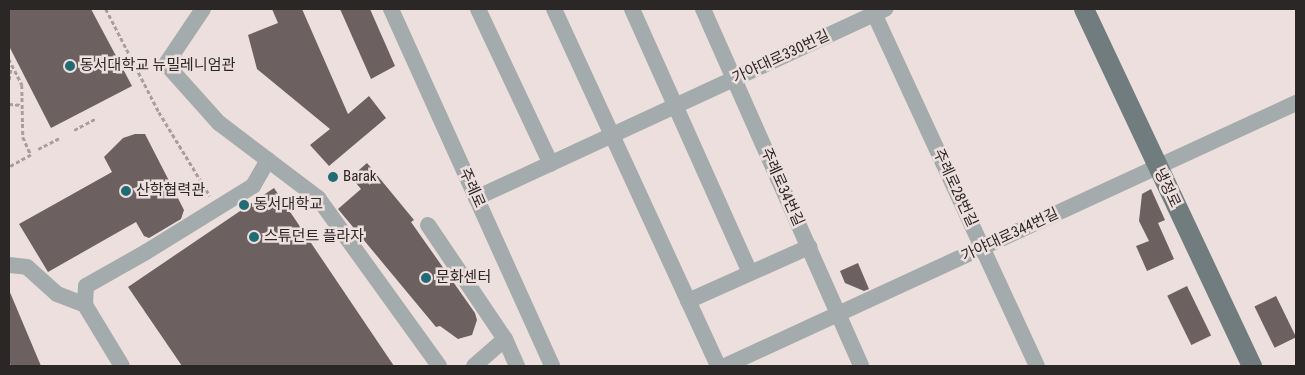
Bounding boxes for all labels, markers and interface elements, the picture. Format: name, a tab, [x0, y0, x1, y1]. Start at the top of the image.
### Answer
street label: 가야대로330번길	[730, 27, 832, 87]
place label: 동서대학교 뉴밀레니엄관	[80, 57, 235, 75]
marker: 동서대학교 뉴밀레니엄관	[64, 60, 76, 72]
street label: 주례로34번길	[757, 145, 807, 229]
street label: 주례로28번길	[929, 146, 981, 230]
street label: 주례로	[455, 165, 489, 211]
street label: 냉정로	[1150, 165, 1184, 211]
place label: Barak	[343, 168, 377, 186]
marker: Barak	[327, 171, 339, 183]
place label: 산학협력관	[136, 182, 205, 200]
marker: 산학협력관	[120, 185, 132, 197]
place label: 동서대학교	[254, 196, 323, 214]
marker: 동서대학교	[238, 199, 250, 211]
street label: 가야대로344번길	[959, 205, 1061, 265]
place label: 스튜던트 플라자	[264, 228, 364, 246]
marker: 스튜던트 플라자	[248, 231, 260, 243]
place label: 문화센터	[436, 269, 491, 287]
marker: 문화센터	[420, 272, 432, 284]

